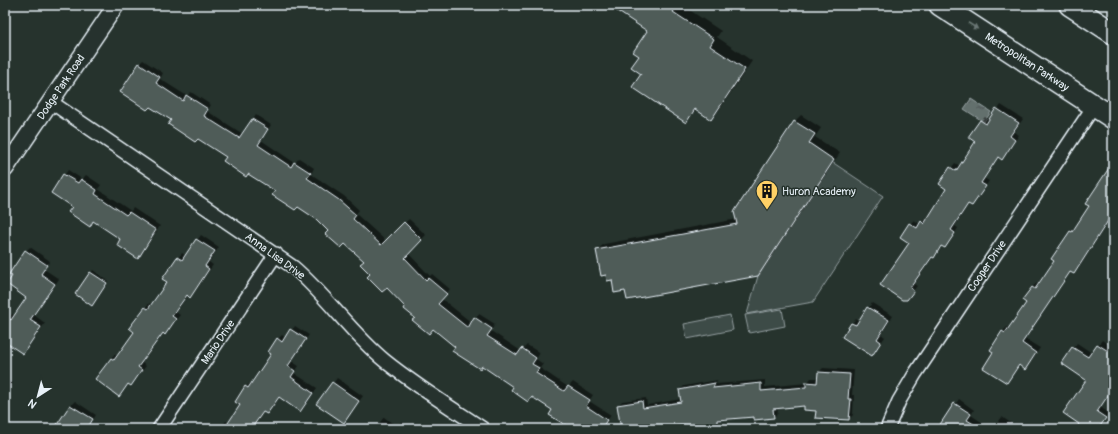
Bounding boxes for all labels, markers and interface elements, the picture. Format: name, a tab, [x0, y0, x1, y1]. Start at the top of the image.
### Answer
one-way arrow	[967, 23, 978, 30]
street label: Metropolitan Parkway	[983, 30, 1072, 94]
street label: Dodge Park Road	[34, 52, 88, 122]
building icon: Huron Academy	[754, 178, 780, 211]
place label: Huron Academy	[782, 185, 856, 198]
street label: Anna Lisa Drive	[242, 230, 308, 283]
street label: Cooper Drive	[965, 237, 1009, 294]
street label: Mario Drive	[198, 317, 238, 367]
north arrow	[18, 376, 58, 416]
text: N	[25, 396, 39, 411]

